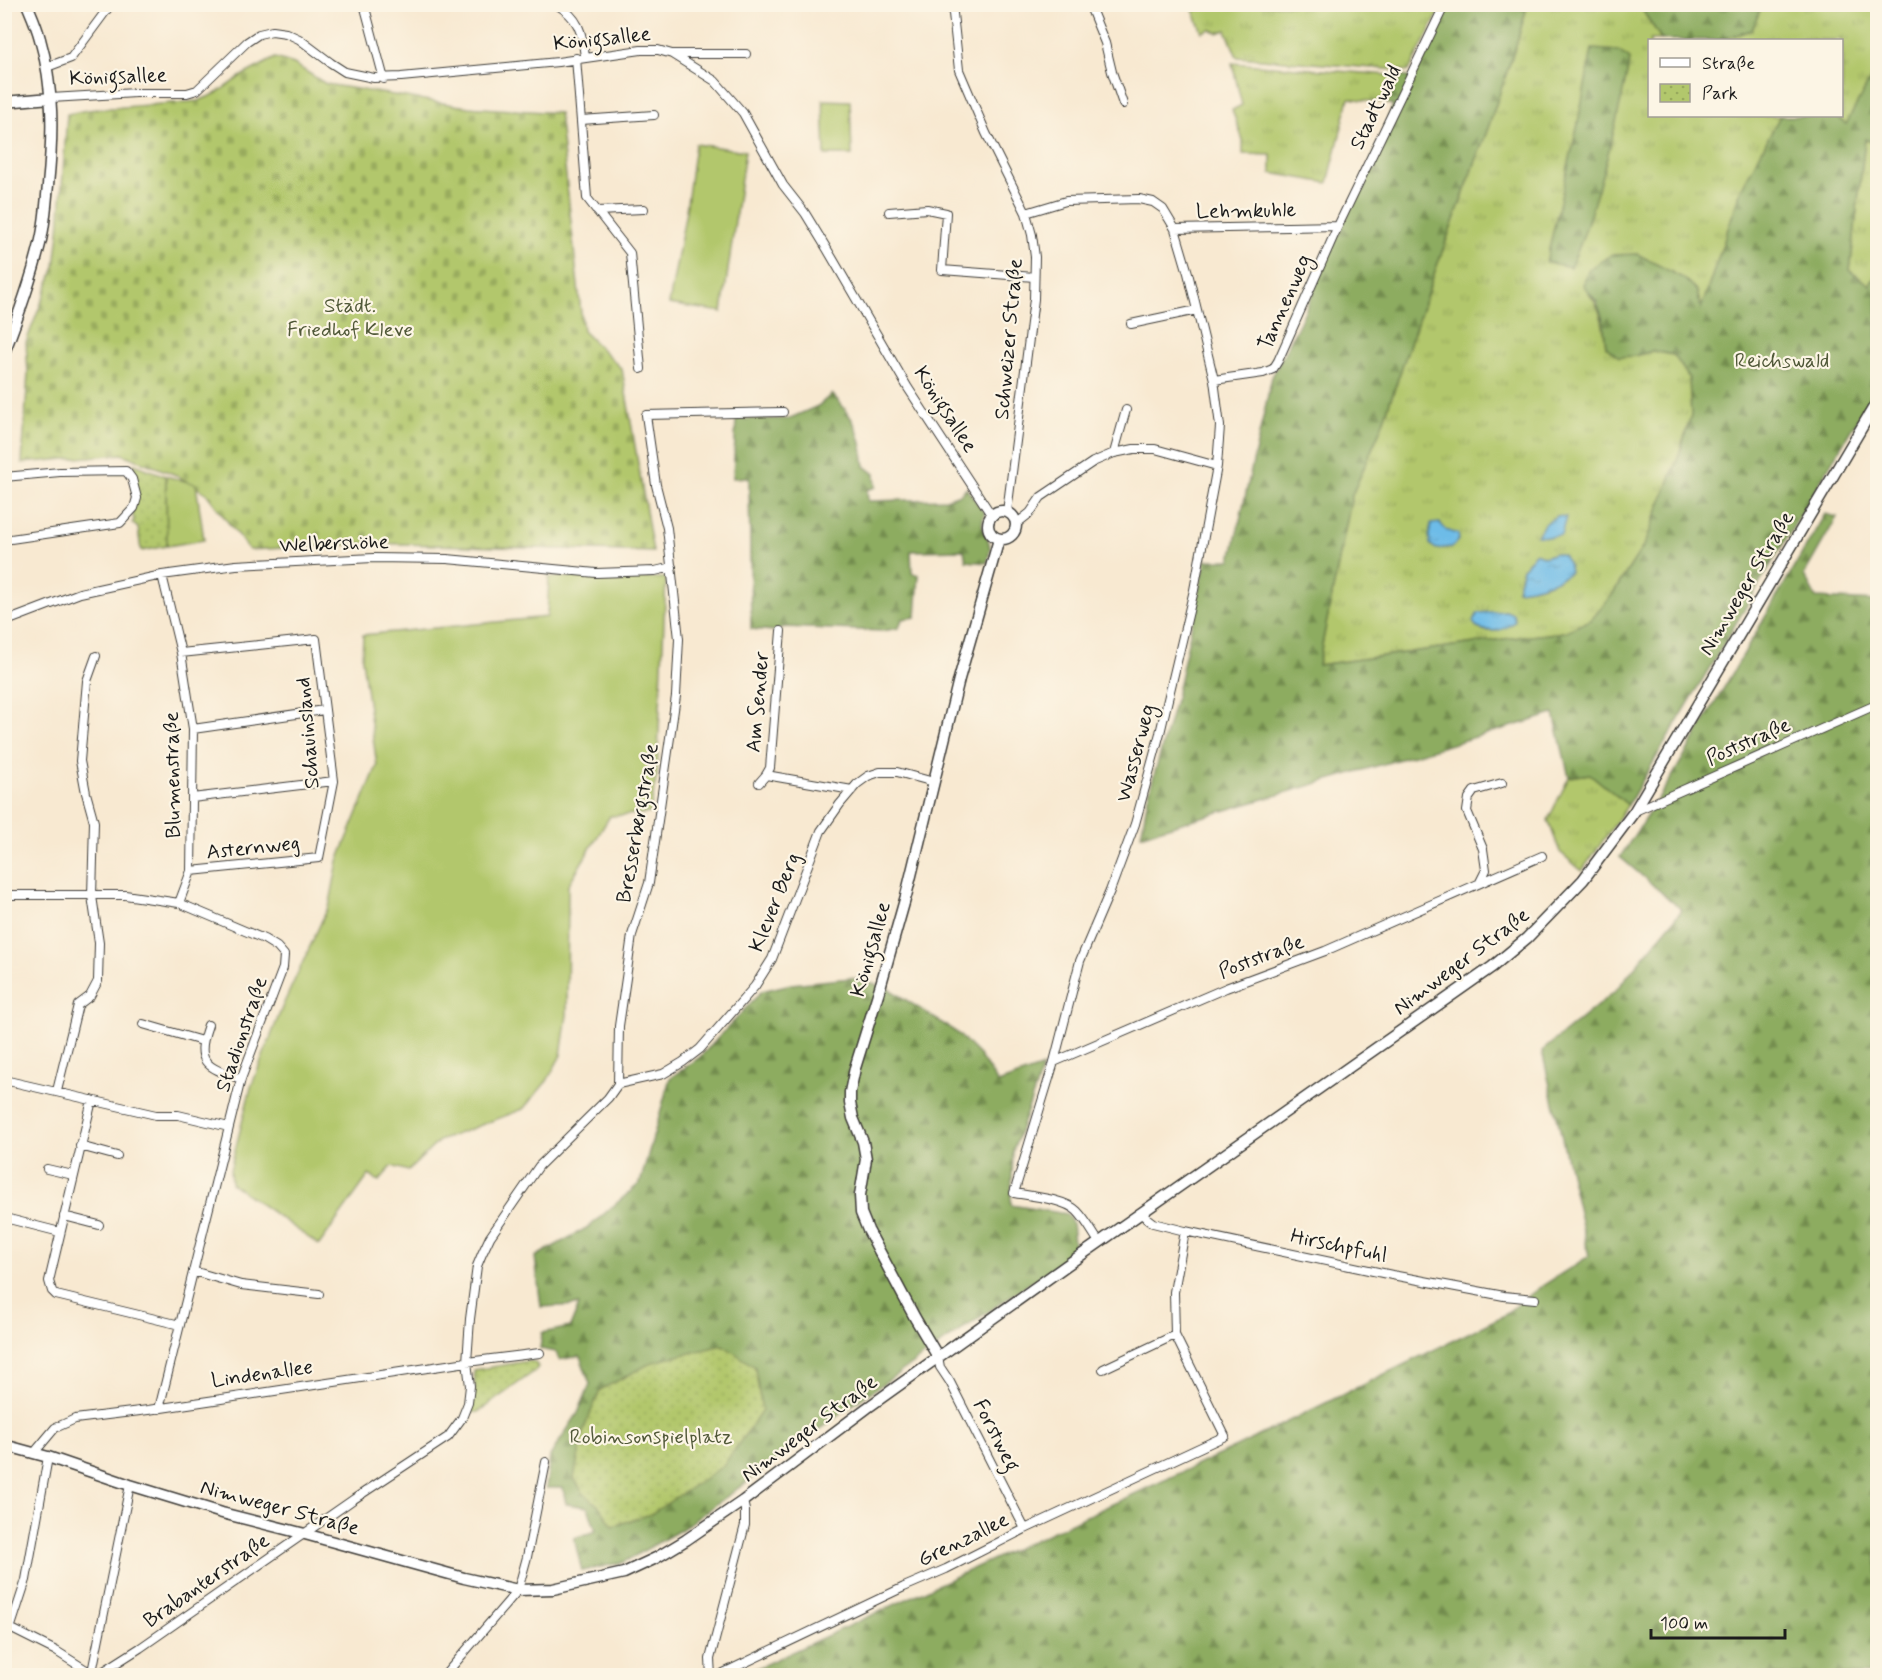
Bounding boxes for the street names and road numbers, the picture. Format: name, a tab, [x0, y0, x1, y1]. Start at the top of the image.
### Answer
street label: Königsallee	[552, 20, 652, 60]
street label: Stadtwald	[1343, 60, 1408, 154]
street label: Königsallee	[69, 61, 167, 95]
street label: Lehmkuhle	[1196, 196, 1297, 226]
street label: Tannenweg	[1251, 250, 1319, 355]
street label: Schweizer Straße	[988, 257, 1030, 421]
street label: Königsallee	[905, 361, 984, 459]
street label: Nimweger Straße	[1693, 506, 1801, 661]
street label: Welbershöhe	[279, 528, 389, 560]
street label: Am Sender	[740, 650, 776, 754]
street label: Schauinsland	[289, 676, 327, 790]
street label: Wasserweg	[1109, 701, 1163, 806]
street label: Blumenstraße	[158, 711, 188, 839]
street label: Poststraße	[1702, 711, 1795, 773]
street label: Bresserbergstraße	[610, 741, 668, 906]
street label: Asternweg	[205, 829, 301, 867]
street label: Klever Berg	[742, 849, 808, 956]
street label: Königsallee	[844, 898, 900, 1001]
street label: Nimweger Straße	[1388, 901, 1535, 1022]
street label: Poststraße	[1215, 928, 1308, 986]
street label: Stadionstraße	[209, 973, 275, 1096]
street label: Hirschpfuhl	[1288, 1222, 1390, 1270]
street label: Lindenallee	[210, 1353, 315, 1395]
street label: Nimweger Straße	[736, 1368, 883, 1489]
street label: Forstweg	[964, 1394, 1026, 1477]
street label: Nimweger Straße	[197, 1473, 362, 1543]
street label: Grenzallee	[913, 1506, 1014, 1574]
street label: Brabanterstraße	[138, 1527, 275, 1635]

